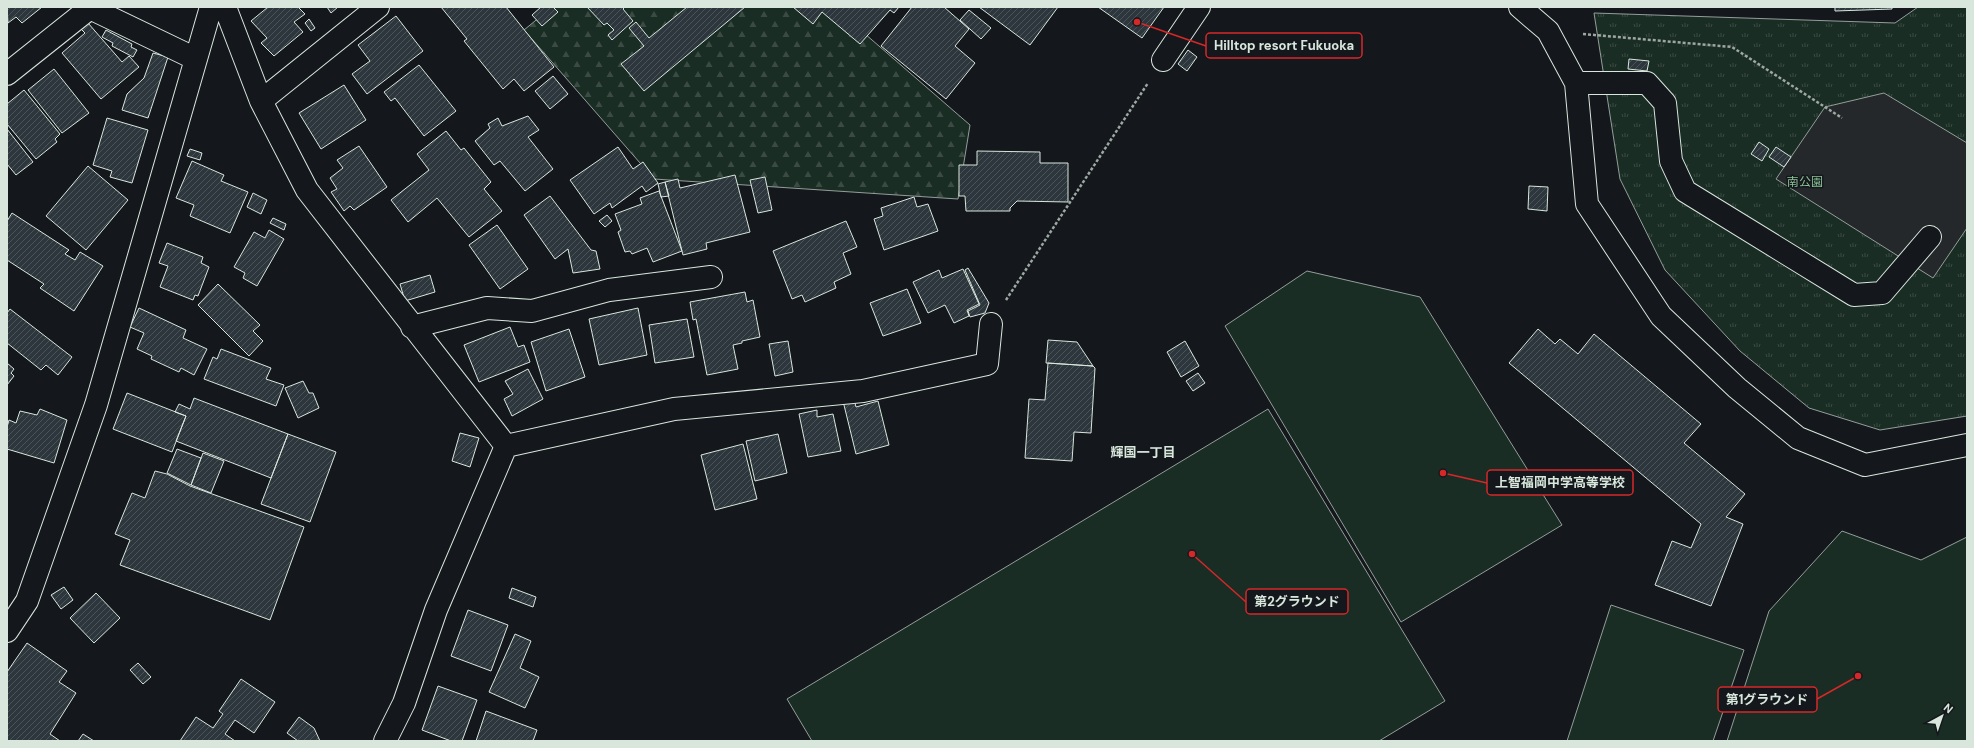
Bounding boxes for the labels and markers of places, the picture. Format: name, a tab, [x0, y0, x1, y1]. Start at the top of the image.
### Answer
callout: Hilltop resort Fukuoka	[1206, 33, 1362, 58]
callout: 上智福岡中学高等学校	[1487, 470, 1633, 495]
callout: 第2グラウンド	[1246, 589, 1348, 614]
callout: 第1グラウンド	[1718, 687, 1817, 712]

